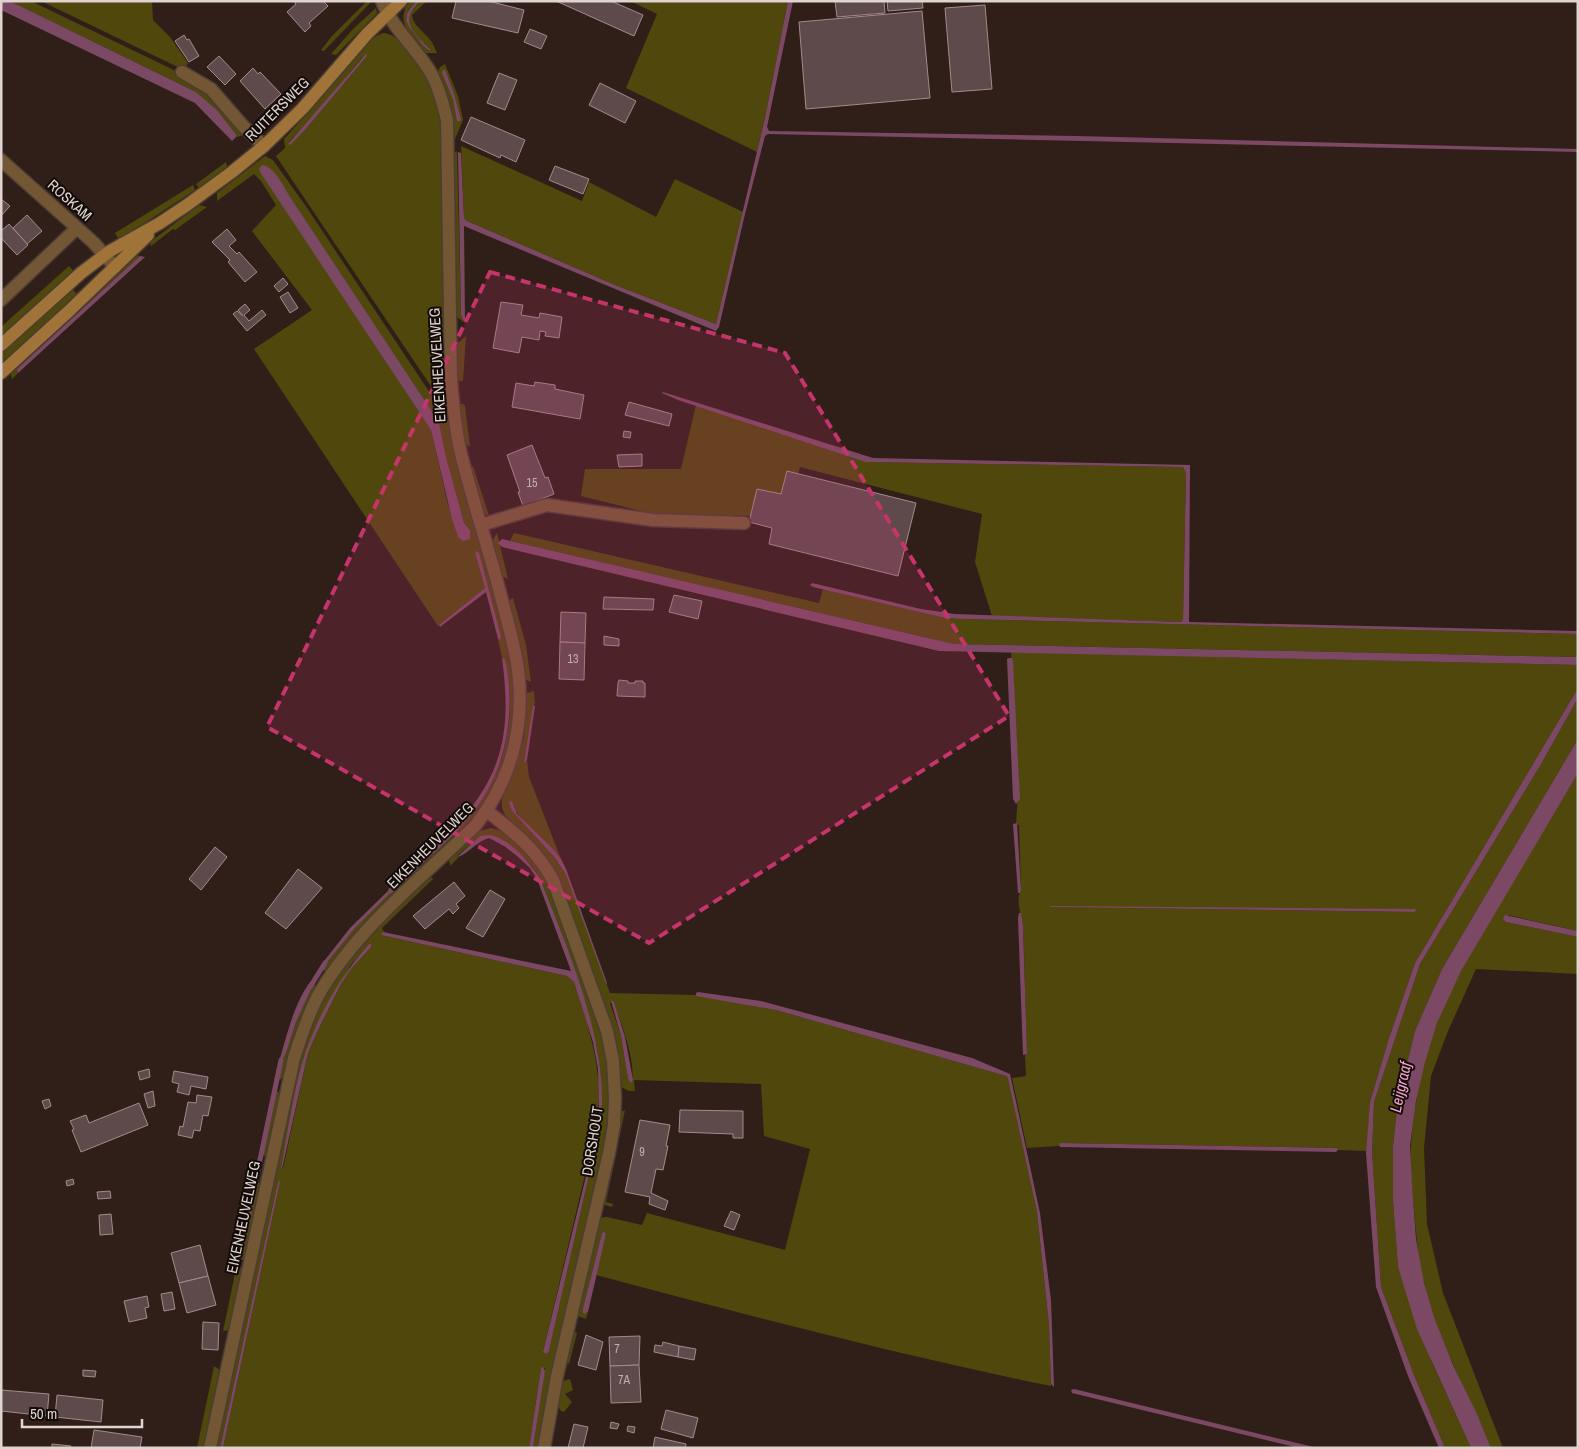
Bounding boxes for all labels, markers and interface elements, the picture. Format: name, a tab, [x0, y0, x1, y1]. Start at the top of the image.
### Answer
street label: RUITERSWEG	[240, 72, 314, 146]
street label: ROSKAM	[43, 174, 97, 226]
street label: EIKENHEUVELWEG	[424, 307, 450, 423]
house number: 15	[527, 475, 538, 491]
house number: 13	[568, 651, 578, 667]
street label: EIKENHEUVELWEG	[382, 797, 478, 893]
water label: Leijgraaf	[1384, 1058, 1416, 1114]
street label: DORSHOUT	[576, 1104, 608, 1177]
house number: 9	[639, 1144, 645, 1160]
street label: EIKENHEUVELWEG	[221, 1159, 265, 1275]
house number: 7	[614, 1341, 620, 1357]
house number: 7A	[618, 1372, 630, 1388]
scale bar	[22, 1396, 142, 1428]
text: 50 m	[30, 1403, 57, 1424]

